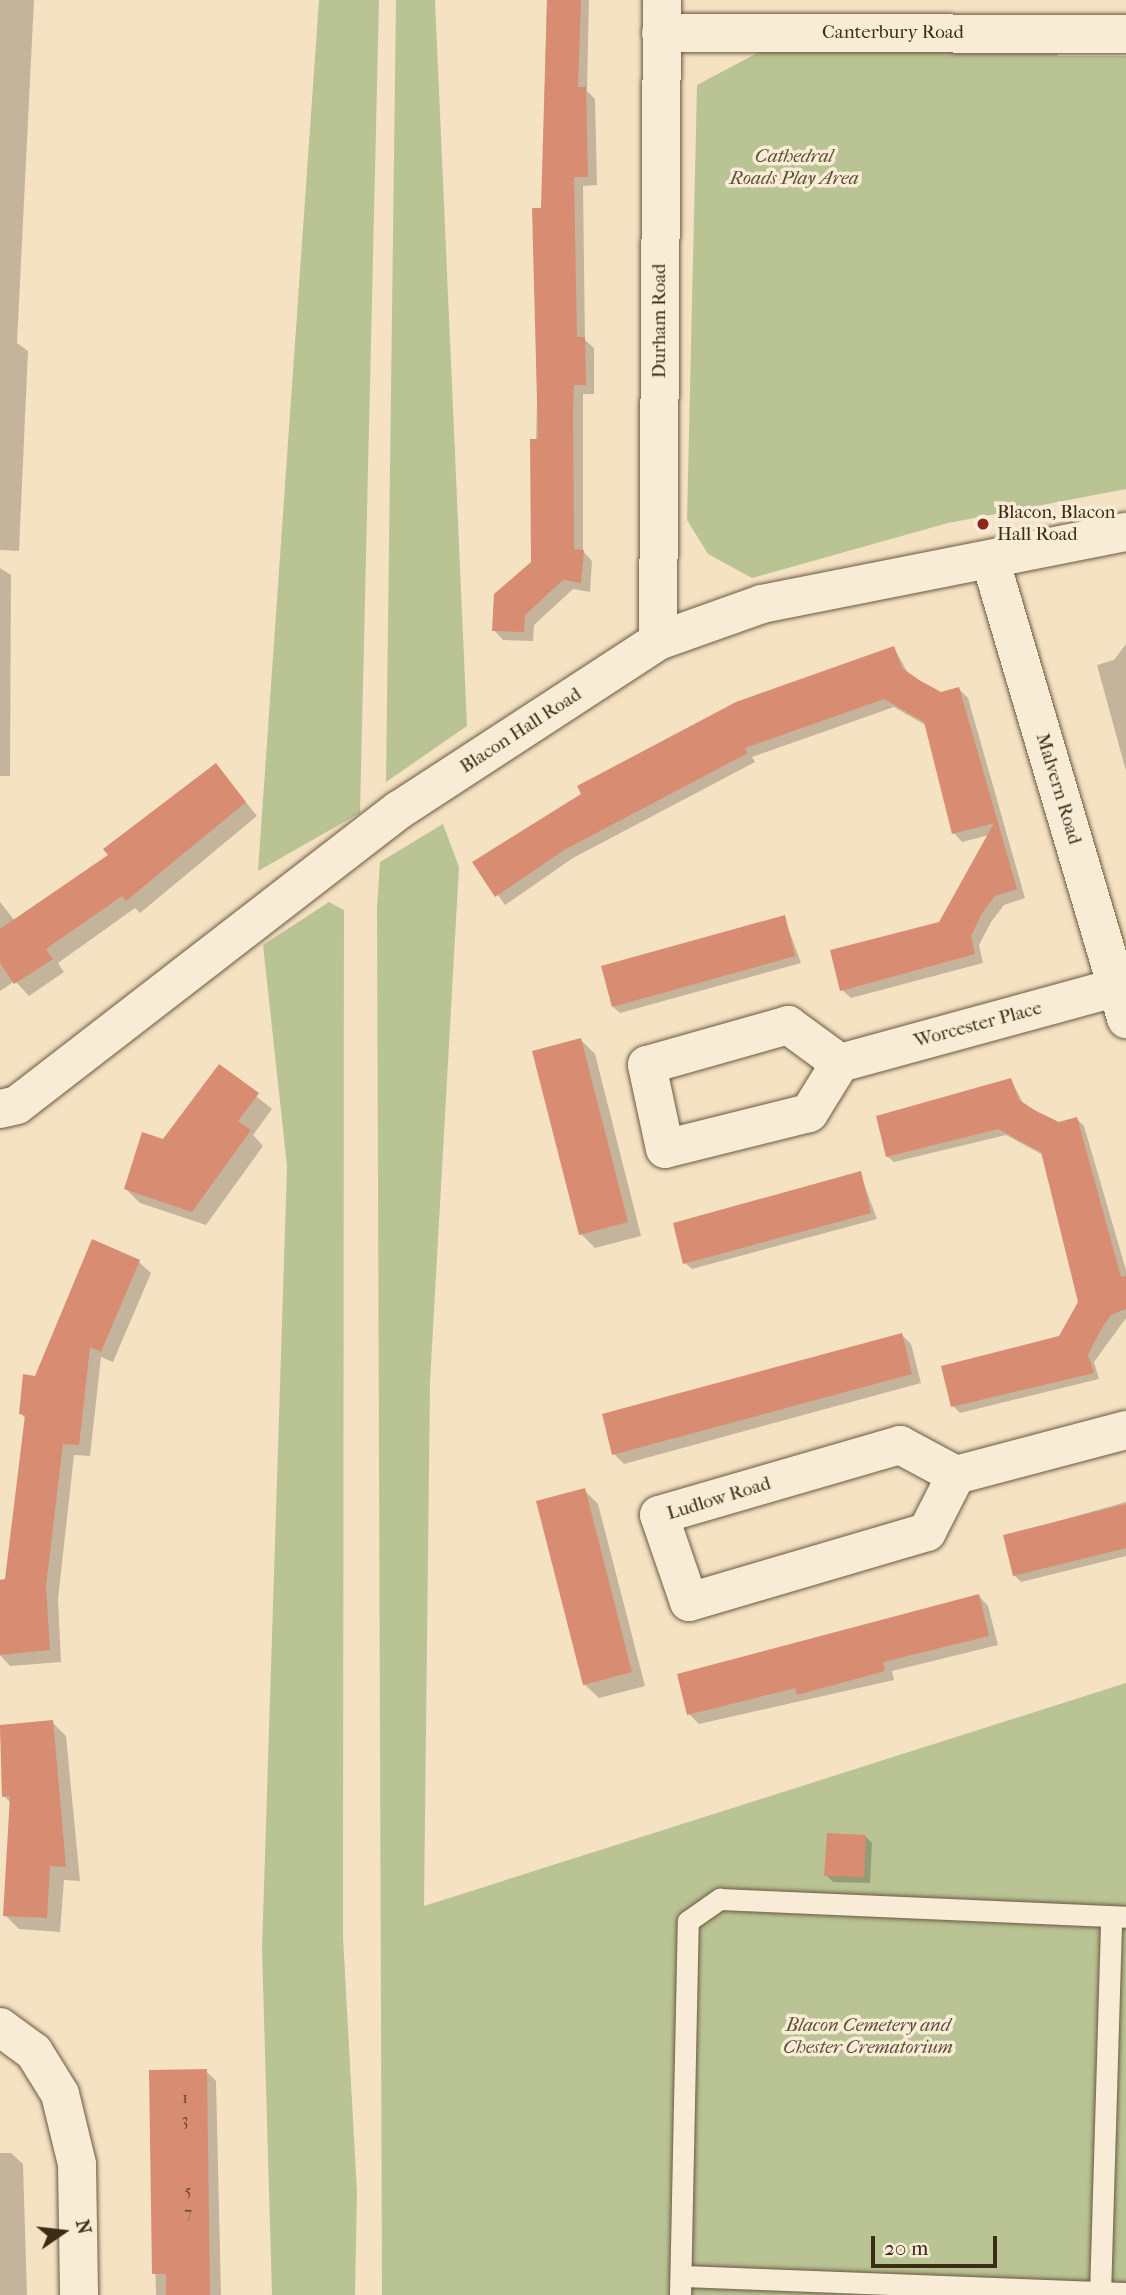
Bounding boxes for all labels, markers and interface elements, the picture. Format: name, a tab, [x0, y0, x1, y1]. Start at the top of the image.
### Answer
street label: Canterbury Road	[822, 22, 964, 44]
park label: Cathedral Roads Play Area	[729, 146, 859, 190]
street label: Durham Road	[649, 264, 671, 378]
place label: Blacon, Blacon Hall Road	[997, 502, 1116, 546]
marker: Blacon, Blacon Hall Road	[975, 516, 991, 532]
street label: Blacon Hall Road	[456, 683, 586, 779]
street label: Malvern Road	[1030, 731, 1086, 847]
street label: Worcester Place	[912, 997, 1044, 1053]
street label: Ludlow Road	[664, 1472, 774, 1526]
park label: Blacon Cemetery and Chester Crematorium	[783, 2015, 953, 2059]
house number: 1	[182, 2088, 188, 2108]
house number: 3	[182, 2110, 188, 2130]
house number: 5	[185, 2181, 191, 2201]
north arrow	[28, 2197, 98, 2267]
house number: 7	[184, 2203, 192, 2223]
text: N	[71, 2217, 96, 2237]
scale bar	[874, 2222, 1000, 2266]
text: 20 m	[884, 2236, 928, 2260]

